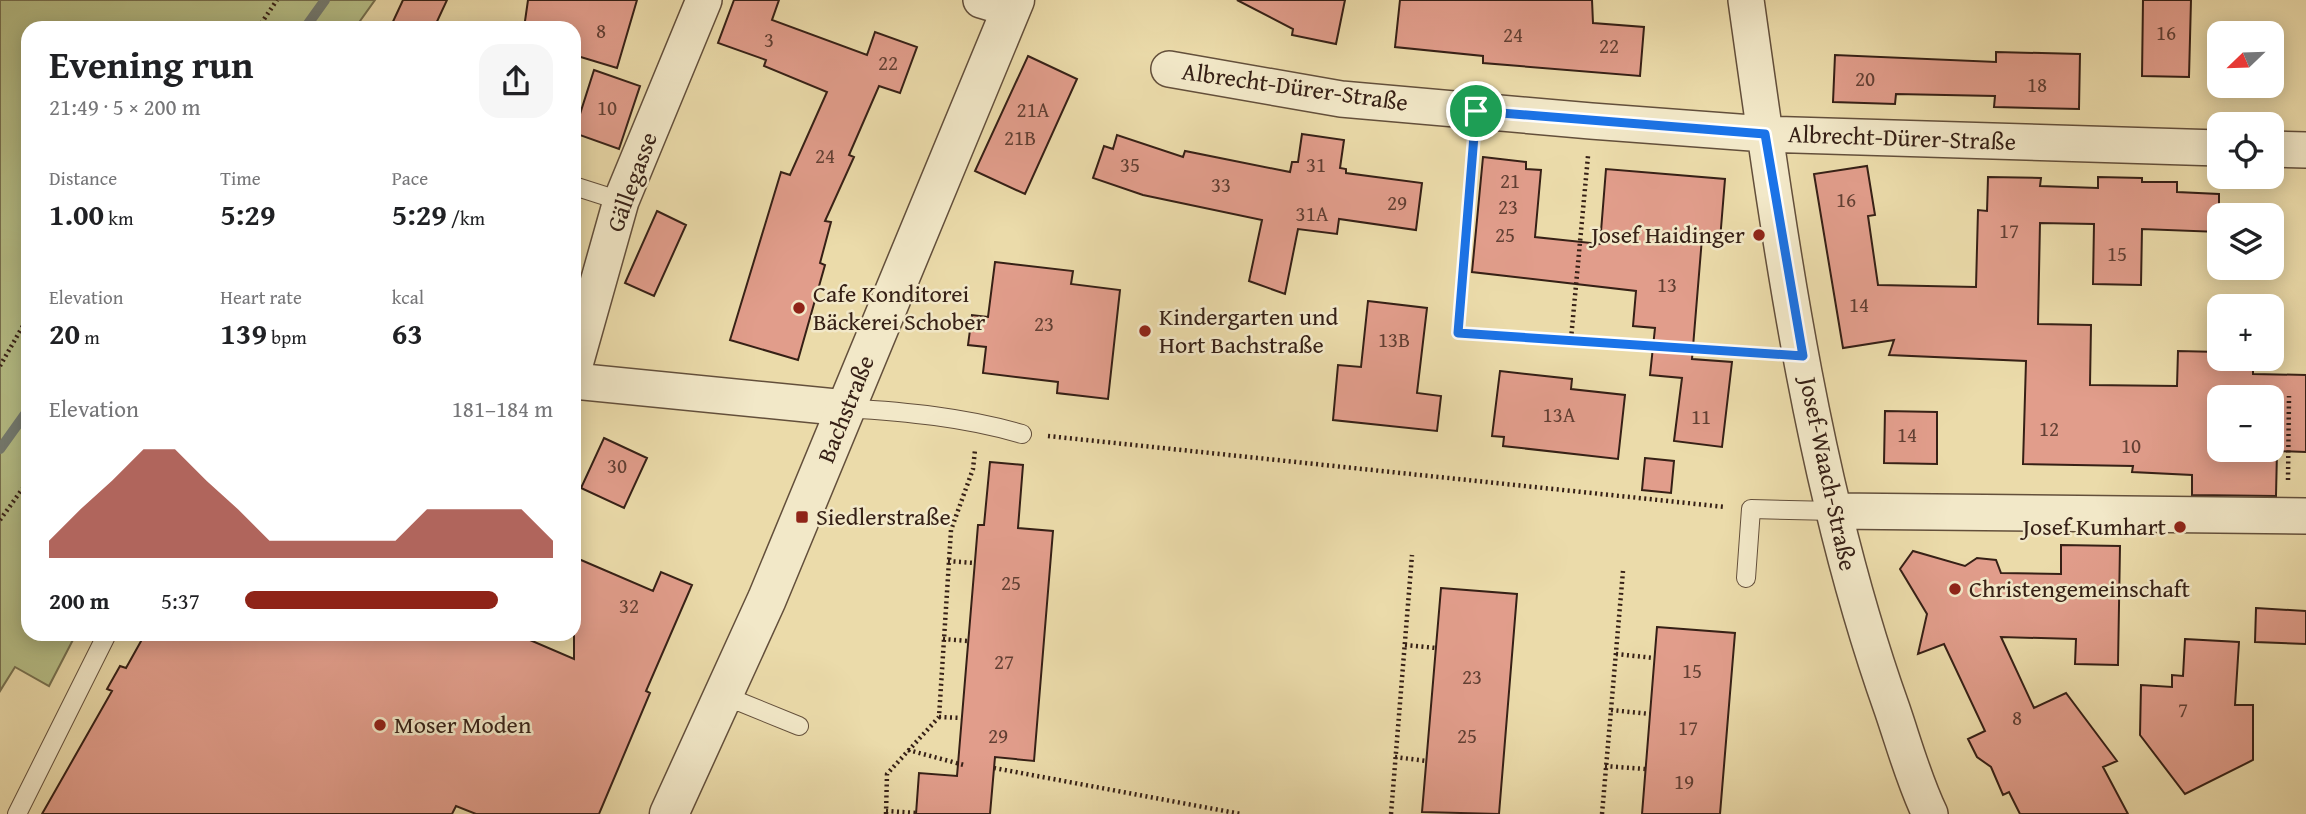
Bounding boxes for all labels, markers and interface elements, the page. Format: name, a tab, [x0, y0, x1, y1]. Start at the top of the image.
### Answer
house number: 8	[596, 15, 606, 46]
house number: 16	[2156, 17, 2176, 48]
house number: 24	[1503, 19, 1523, 50]
north arrow	[2207, 21, 2284, 98]
map controls	[2207, 21, 2284, 462]
house number: 3	[764, 24, 774, 55]
house number: 22	[1599, 30, 1619, 61]
text: Evening run	[49, 36, 253, 92]
button: share	[479, 44, 553, 118]
house number: 22	[878, 47, 898, 78]
street label: Albrecht-Dürer-Straße	[1180, 53, 1410, 120]
house number: 20	[1855, 63, 1875, 94]
house number: 18	[2027, 69, 2047, 100]
pin	[1446, 81, 1506, 141]
text: 21:49 · 5 × 200 m	[49, 90, 201, 123]
house number: 10	[597, 92, 617, 123]
icon: arrive	[1457, 92, 1495, 130]
house number: 21A	[1017, 94, 1050, 125]
button: locate	[2207, 112, 2284, 189]
street label: Albrecht-Dürer-Straße	[1787, 116, 2017, 159]
house number: 21B	[1004, 122, 1036, 153]
street label: Gällegasse	[597, 127, 666, 237]
house number: 24	[815, 140, 835, 171]
house number: 35	[1120, 149, 1140, 180]
house number: 31	[1306, 149, 1326, 180]
text: Distance	[49, 164, 117, 192]
text: Time	[220, 164, 261, 192]
text: Pace	[392, 164, 428, 192]
house number: 21	[1500, 165, 1520, 196]
house number: 33	[1211, 169, 1231, 200]
house number: 16	[1836, 184, 1856, 215]
house number: 29	[1387, 187, 1407, 218]
house number: 23	[1498, 191, 1518, 222]
text: 1.00	[49, 192, 104, 236]
text: 5:29	[220, 192, 275, 236]
text: 5:29	[392, 192, 447, 236]
house number: 31A	[1296, 198, 1329, 229]
button: layers	[2207, 203, 2284, 280]
text: km	[104, 204, 133, 232]
text: /km	[447, 204, 485, 232]
house number: 17	[1999, 215, 2019, 246]
place label: Josef Haidinger	[1588, 217, 1745, 252]
house number: 25	[1495, 219, 1515, 250]
marker: Josef Haidinger	[1751, 227, 1767, 243]
house number: 15	[2107, 238, 2127, 269]
house number: 13	[1657, 269, 1677, 300]
place label: Cafe Konditorei Bäckerei Schober	[813, 276, 985, 339]
text: Elevation	[49, 283, 123, 311]
text: Heart rate	[220, 283, 302, 311]
text: kcal	[392, 283, 424, 311]
house number: 14	[1849, 289, 1869, 320]
button: +	[2207, 294, 2284, 371]
place label: Kindergarten und Hort Bachstraße	[1159, 299, 1339, 362]
marker: Cafe Konditorei Bäckerei Schober	[791, 300, 807, 316]
house number: 23	[1034, 308, 1054, 339]
text: 20	[49, 311, 80, 355]
text: 139	[220, 311, 267, 355]
text: 63	[392, 311, 423, 355]
text: m	[80, 323, 100, 351]
text: bpm	[267, 323, 307, 351]
marker: Kindergarten und Hort Bachstraße	[1137, 323, 1153, 339]
house number: 13B	[1378, 324, 1410, 355]
street label: Bachstraße	[808, 350, 883, 468]
street label: Josef-Waach-Straße	[1790, 371, 1866, 574]
button: −	[2207, 385, 2284, 462]
text: Elevation	[49, 392, 139, 425]
text: 181–184 m	[452, 392, 553, 425]
house number: 13A	[1543, 399, 1576, 430]
house number: 11	[1691, 401, 1711, 432]
house number: 12	[2039, 413, 2059, 444]
house number: 14	[1897, 419, 1917, 450]
house number: 10	[2121, 430, 2141, 461]
house number: 30	[607, 450, 627, 481]
place label: Siedlerstraße	[816, 499, 951, 534]
marker: Siedlerstraße	[794, 509, 810, 525]
place label: Josef Kumhart	[2019, 509, 2167, 544]
marker: Josef Kumhart	[2172, 519, 2188, 535]
house number: 25	[1001, 567, 1021, 598]
place label: Christengemeinschaft	[1969, 571, 2190, 606]
marker: Christengemeinschaft	[1947, 581, 1963, 597]
text: 200 m	[49, 584, 110, 617]
text: 5:37	[161, 584, 200, 617]
house number: 32	[619, 590, 639, 621]
house number: 27	[994, 646, 1014, 677]
house number: 15	[1682, 655, 1702, 686]
house number: 23	[1462, 661, 1482, 692]
house number: 7	[2178, 694, 2188, 725]
house number: 8	[2012, 702, 2022, 733]
place label: Moser Moden	[394, 707, 532, 742]
house number: 17	[1678, 712, 1698, 743]
marker: Moser Moden	[372, 717, 388, 733]
house number: 29	[988, 720, 1008, 751]
house number: 25	[1457, 720, 1477, 751]
house number: 19	[1674, 766, 1694, 797]

